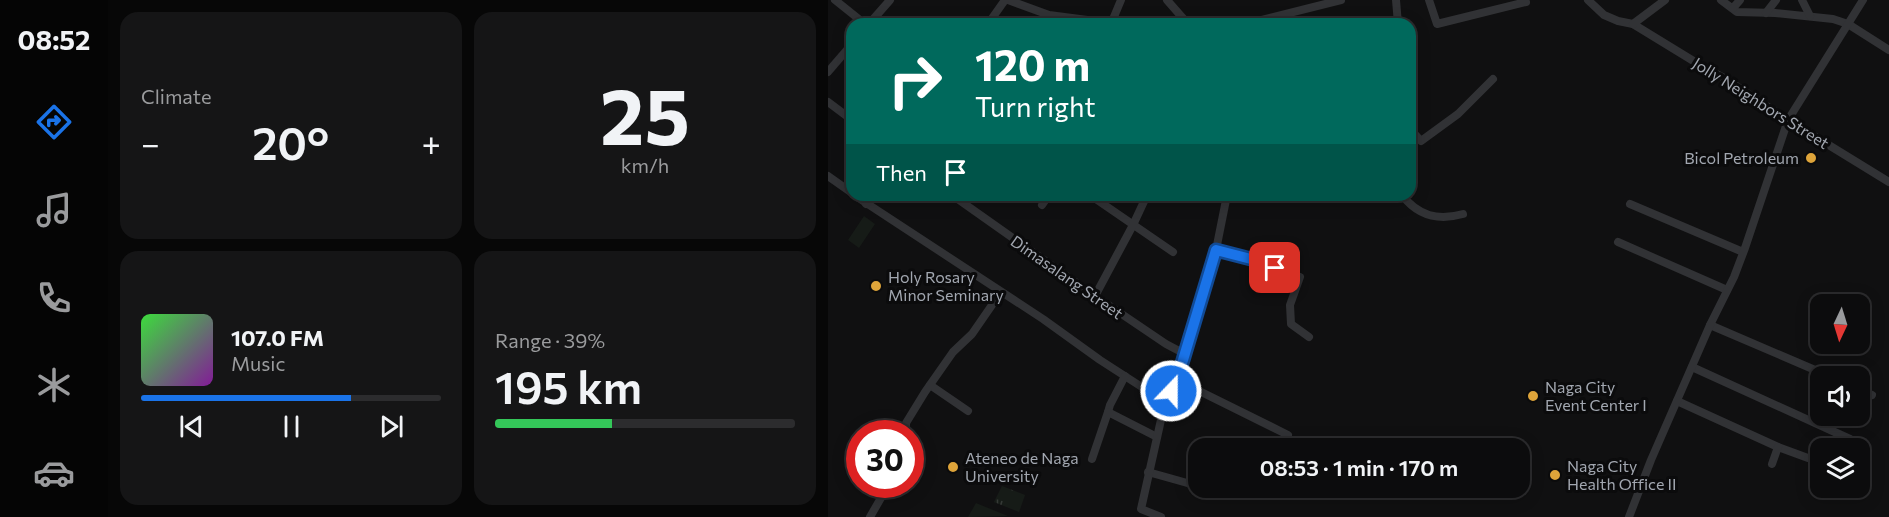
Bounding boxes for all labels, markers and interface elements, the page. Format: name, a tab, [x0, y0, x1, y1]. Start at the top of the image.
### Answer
text: 08:52	[18, 23, 90, 56]
text: 120 m	[975, 38, 1090, 90]
icon: right	[876, 42, 954, 120]
street label: Jolly Neighbors Street	[1690, 53, 1833, 152]
text: 25	[600, 66, 690, 161]
text: Climate	[141, 84, 211, 108]
text: Turn right	[975, 90, 1095, 123]
icon: directions	[33, 101, 75, 143]
text: 20°	[252, 114, 329, 169]
text: −	[141, 122, 160, 163]
text: +	[422, 122, 441, 163]
place label: Bicol Petroleum	[1684, 148, 1799, 167]
marker: Bicol Petroleum	[1804, 151, 1818, 165]
text: km/h	[621, 153, 669, 177]
icon: arrive	[939, 156, 972, 189]
text: Then	[876, 159, 927, 186]
icon: music	[33, 189, 75, 231]
street label: Dimasalang Street	[1008, 231, 1127, 323]
pin	[1249, 242, 1300, 293]
icon: arrive	[1258, 251, 1291, 284]
place label: Holy Rosary Minor Seminary	[888, 267, 1004, 304]
icon: phone	[33, 277, 75, 319]
marker: Holy Rosary Minor Seminary	[869, 279, 883, 293]
north arrow	[1810, 294, 1870, 354]
map controls	[1810, 294, 1870, 498]
text: 107.0 FM	[231, 324, 324, 351]
text: Range · 39%	[495, 328, 605, 352]
text: Music	[231, 351, 285, 375]
text: 195 km	[495, 358, 642, 413]
position arrow	[1139, 359, 1203, 423]
icon: climate	[33, 364, 75, 406]
button: sound	[1810, 366, 1870, 426]
place label: Naga City Event Center I	[1545, 377, 1647, 414]
marker: Naga City Event Center I	[1526, 389, 1540, 403]
icon: previous	[175, 410, 208, 443]
icon: pause	[275, 410, 308, 443]
icon: next	[375, 410, 408, 443]
speed limit sign: 30	[846, 420, 924, 498]
button: layers	[1810, 438, 1870, 498]
place label: Ateneo de Naga University	[965, 448, 1079, 485]
icon: car	[33, 452, 75, 494]
text: 08:53 · 1 min · 170 m	[1260, 454, 1458, 481]
place label: Naga City Health Office II	[1567, 456, 1676, 493]
marker: Ateneo de Naga University	[946, 460, 960, 474]
marker: Naga City Health Office II	[1548, 468, 1562, 482]

